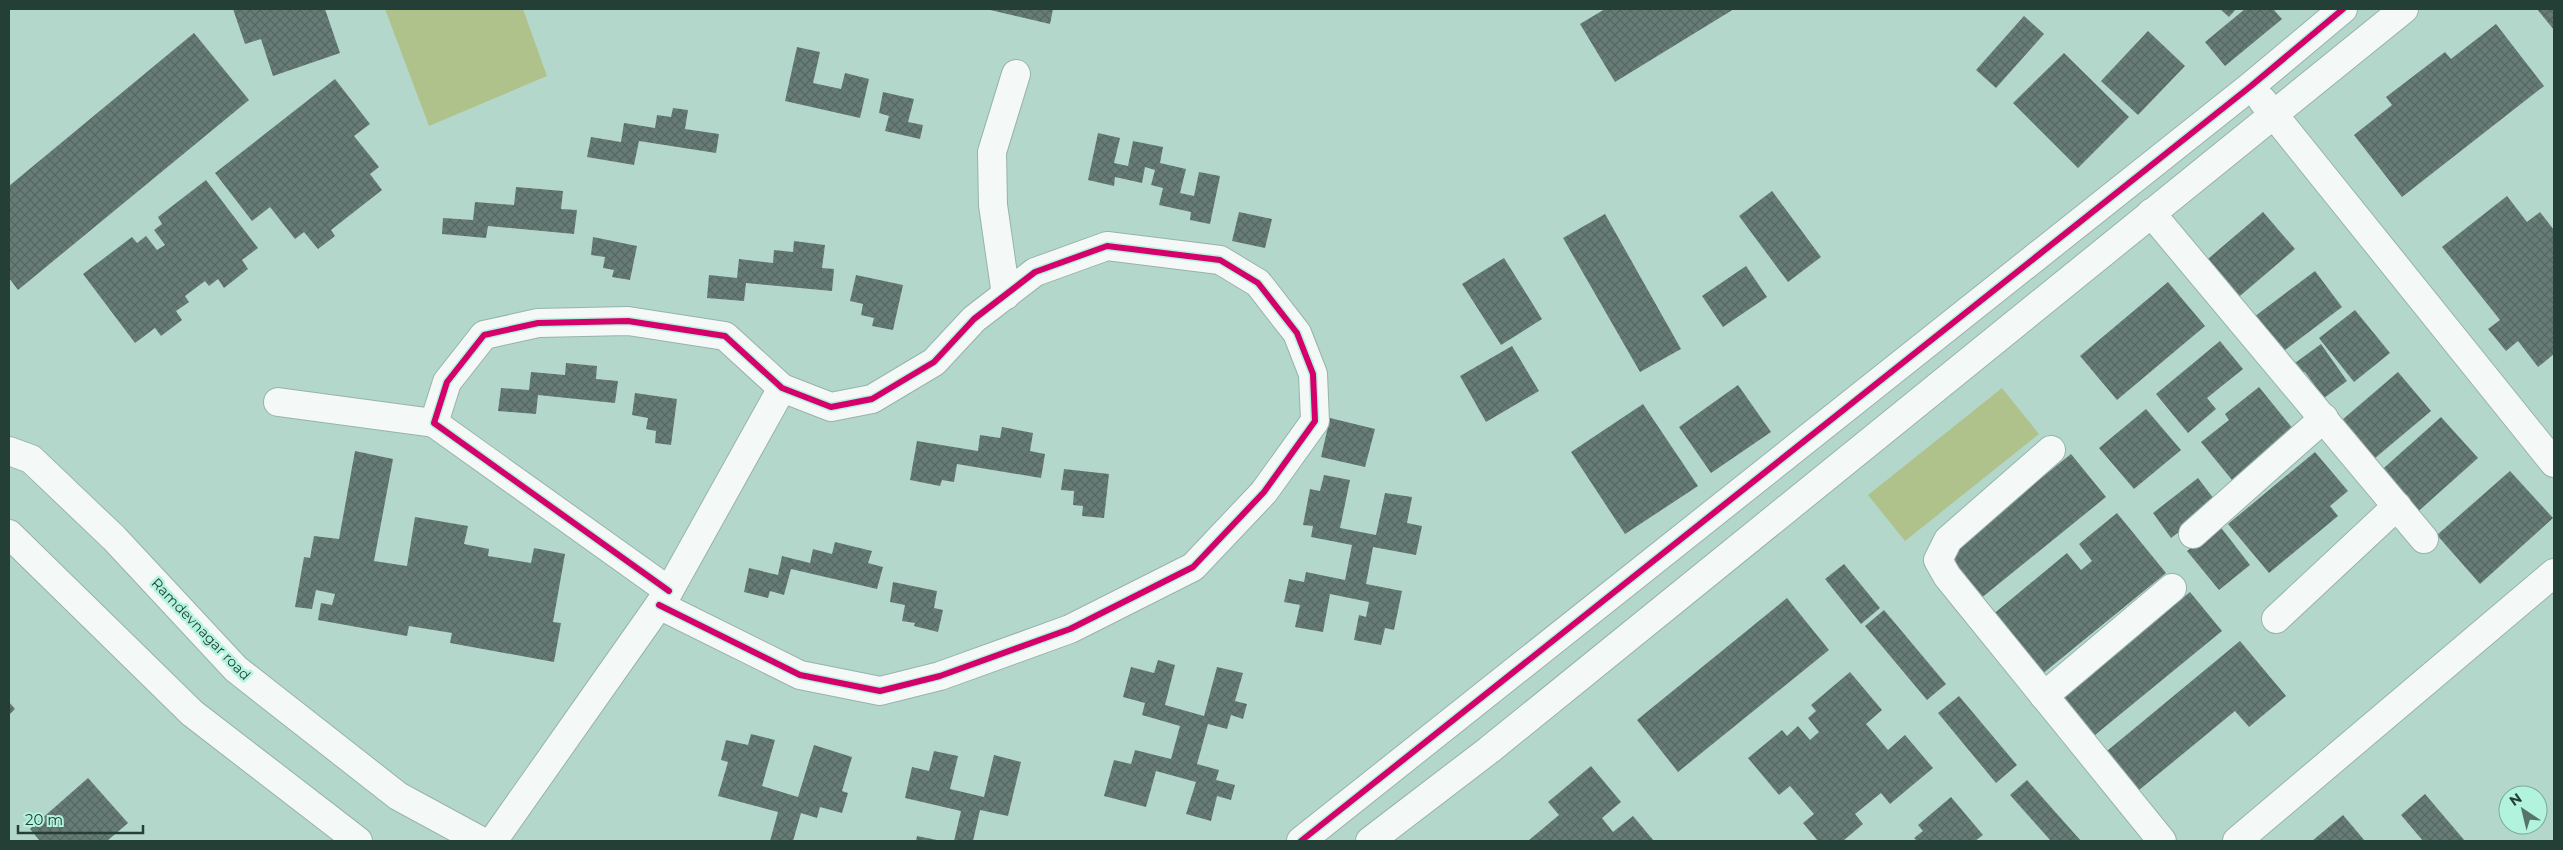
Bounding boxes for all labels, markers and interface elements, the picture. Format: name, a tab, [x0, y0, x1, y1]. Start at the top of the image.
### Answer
street label: Ramdevnagar road	[148, 574, 254, 684]
north arrow	[2498, 785, 2548, 835]
text: N	[2506, 789, 2525, 810]
scale bar	[18, 802, 142, 834]
text: 20 m	[25, 810, 63, 829]

